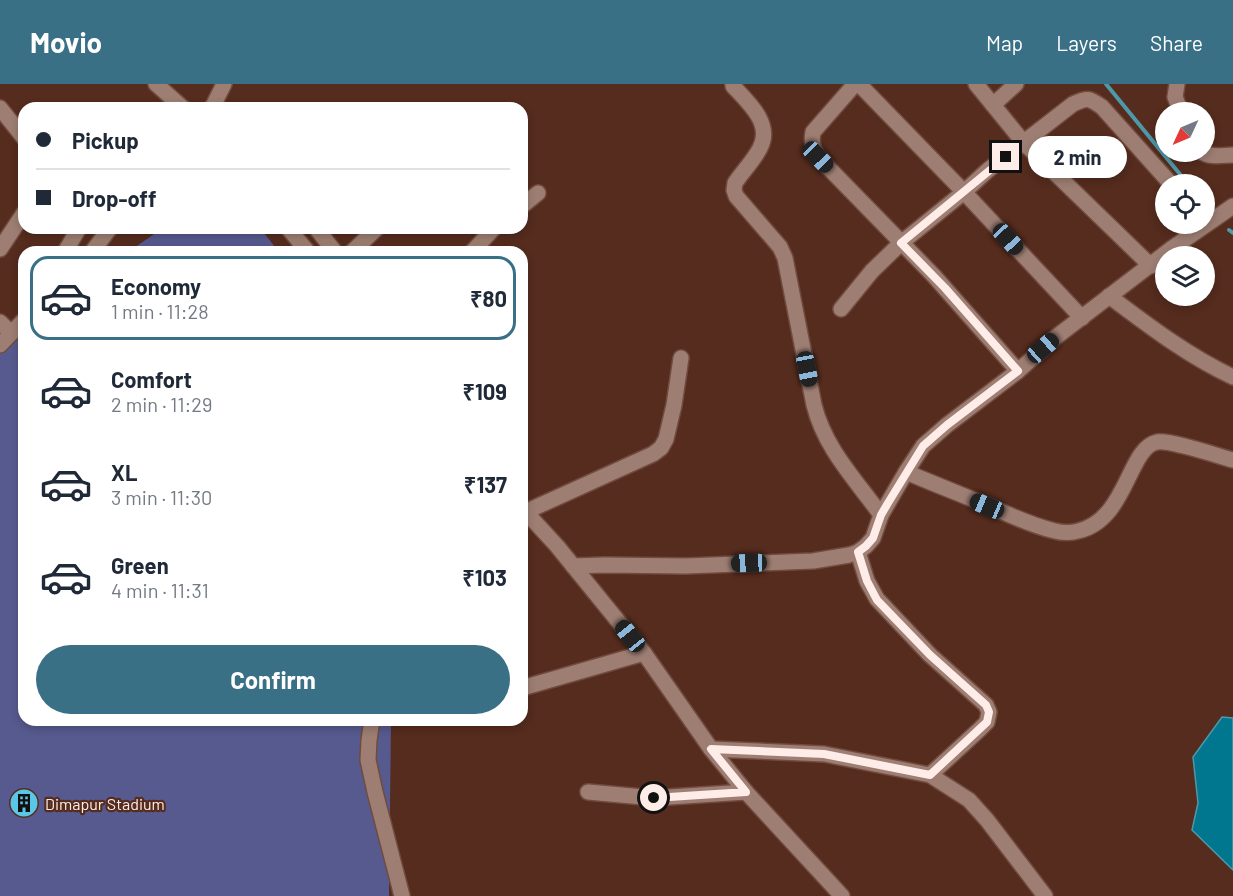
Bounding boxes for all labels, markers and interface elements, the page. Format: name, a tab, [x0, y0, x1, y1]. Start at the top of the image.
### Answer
text: Movio	[30, 25, 102, 59]
text: Map	[986, 30, 1023, 55]
text: Layers	[1056, 30, 1117, 55]
text: Share	[1150, 30, 1203, 55]
north arrow	[1155, 102, 1215, 162]
map controls	[1155, 102, 1215, 306]
text: Pickup	[72, 127, 139, 153]
callout: 2 min	[1027, 136, 1126, 178]
car	[799, 138, 837, 176]
route end	[992, 143, 1019, 170]
text: 2 min	[1054, 145, 1101, 169]
button: locate	[1155, 174, 1215, 234]
text: Drop-off	[72, 185, 156, 211]
car	[989, 220, 1027, 258]
button: layers	[1155, 246, 1215, 306]
icon: car	[39, 271, 93, 325]
text: Economy	[111, 273, 201, 299]
text: ₹80	[470, 285, 507, 311]
text: 1 min · 11:28	[111, 299, 209, 323]
car	[1024, 329, 1062, 367]
car	[795, 350, 819, 388]
icon: car	[39, 364, 93, 418]
text: Comfort	[111, 366, 192, 392]
text: ₹109	[462, 378, 507, 404]
text: 2 min · 11:29	[111, 392, 212, 416]
icon: car	[39, 457, 93, 511]
text: XL	[111, 459, 137, 485]
text: ₹137	[464, 471, 507, 497]
text: 3 min · 11:30	[111, 485, 212, 509]
car	[967, 491, 1007, 521]
icon: car	[39, 550, 93, 604]
text: Green	[111, 552, 169, 578]
car	[731, 553, 767, 573]
text: ₹103	[462, 564, 507, 590]
text: 4 min · 11:31	[111, 578, 209, 602]
car	[612, 616, 648, 656]
button: Confirm	[36, 645, 510, 714]
route start	[640, 784, 667, 811]
building icon: Dimapur Stadium	[8, 787, 40, 819]
place label: Dimapur Stadium	[45, 794, 165, 813]

